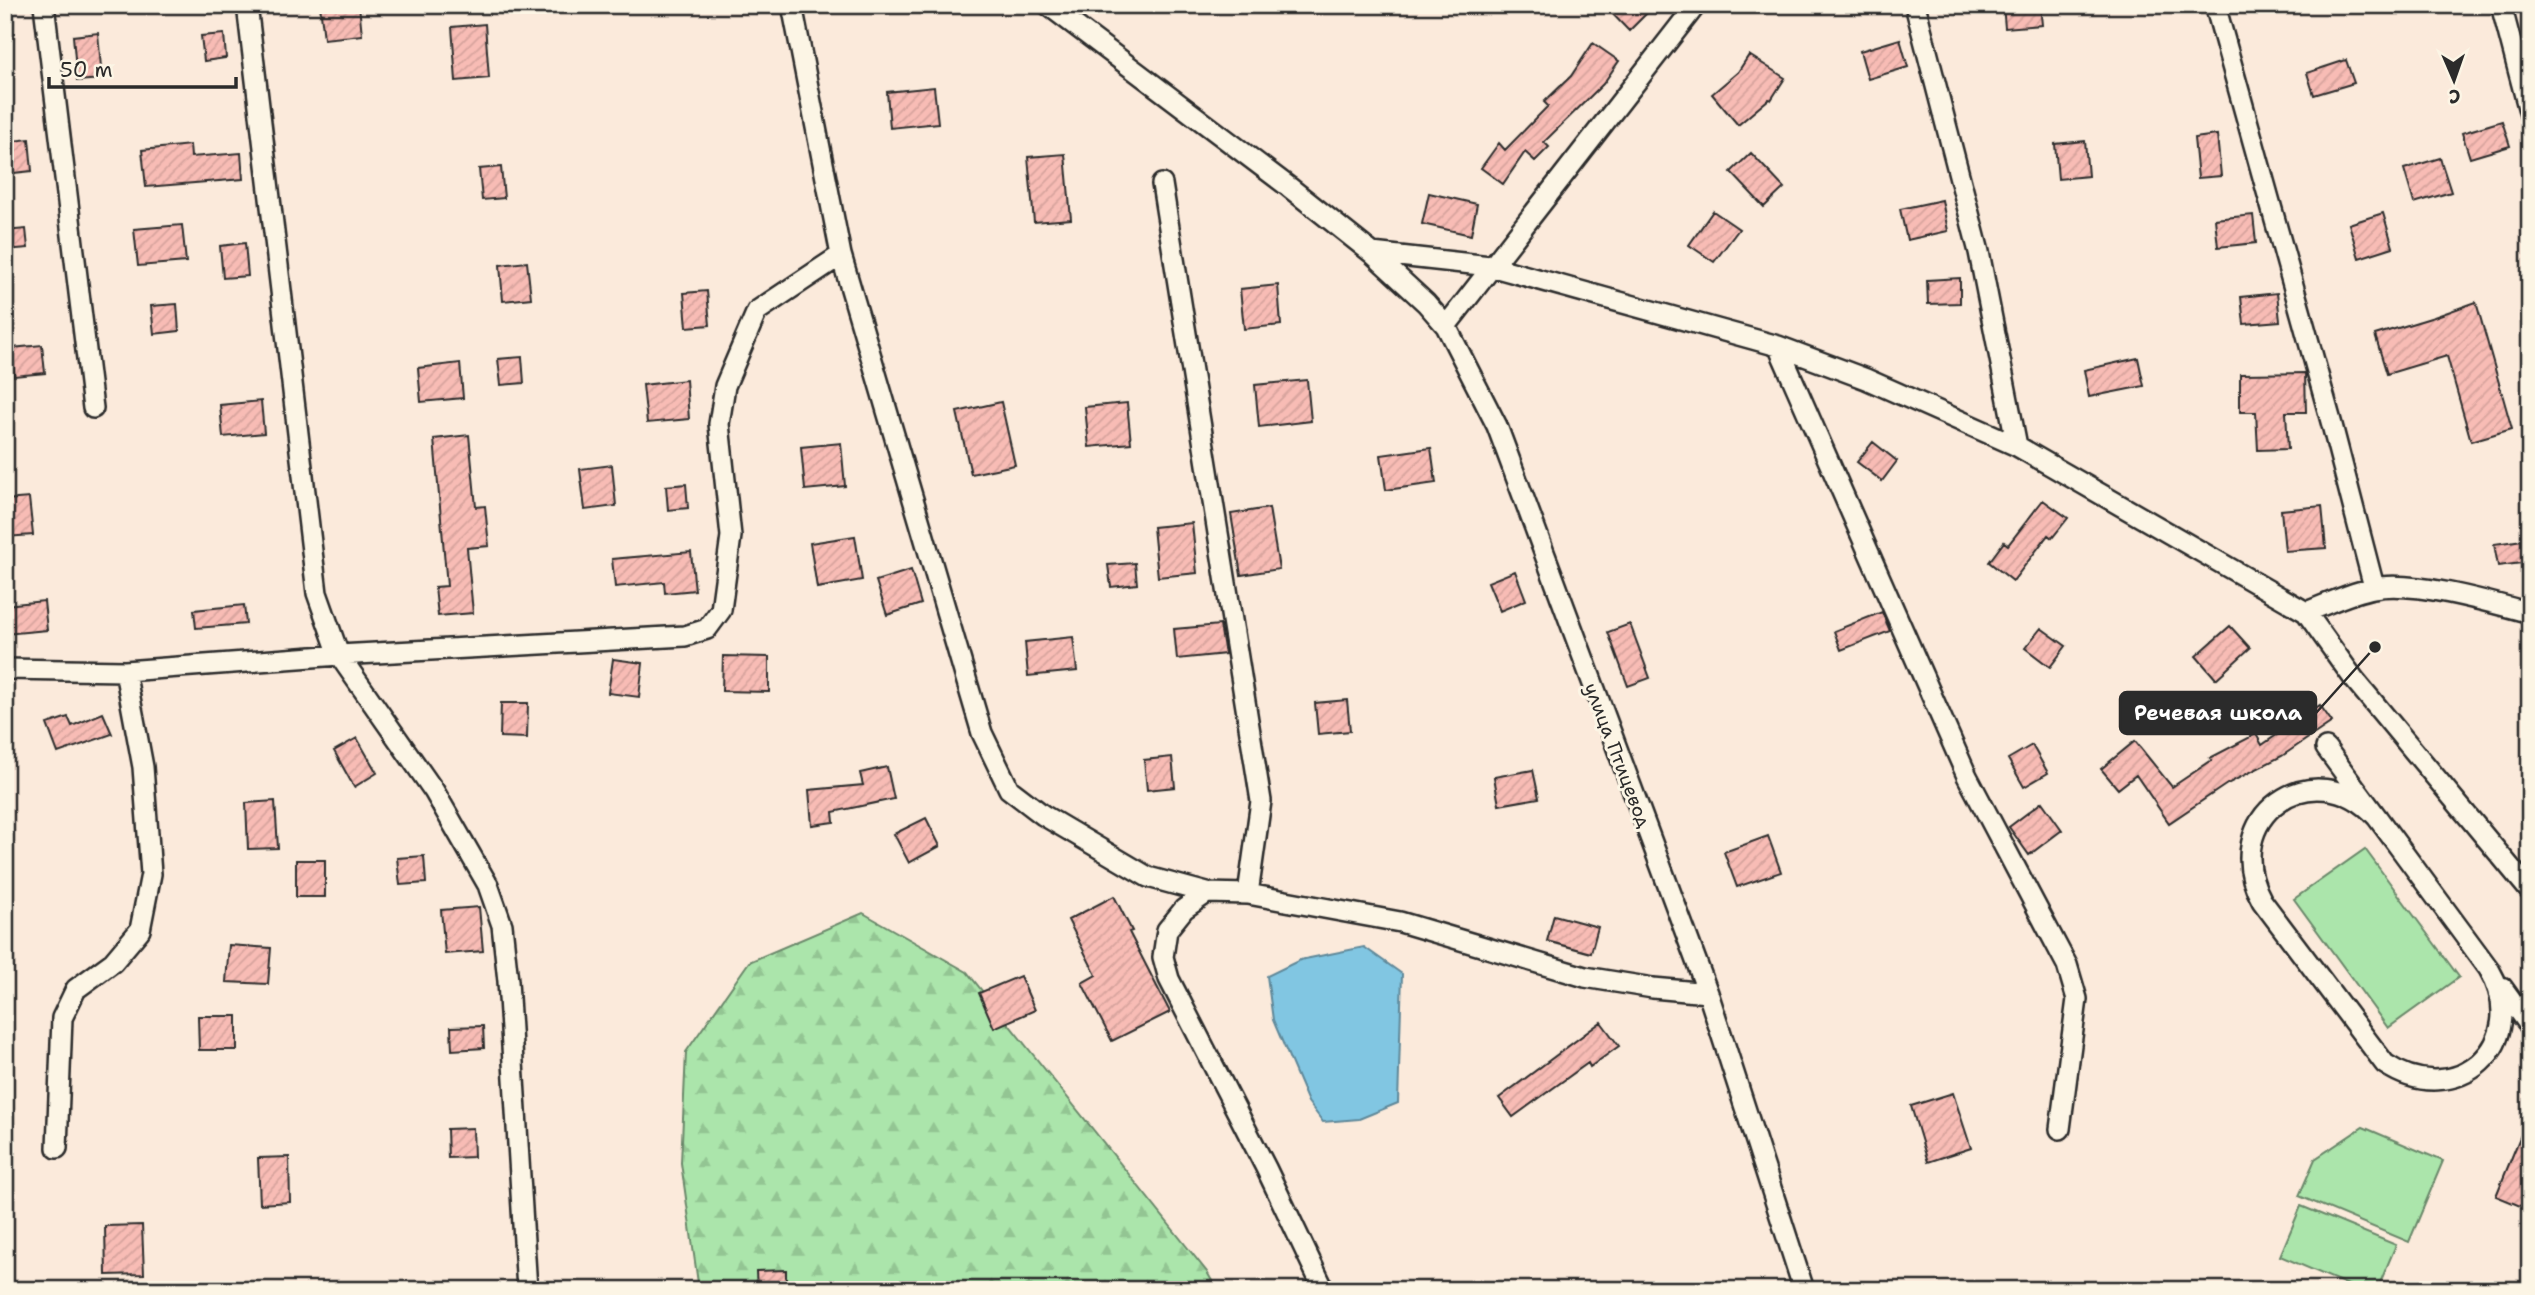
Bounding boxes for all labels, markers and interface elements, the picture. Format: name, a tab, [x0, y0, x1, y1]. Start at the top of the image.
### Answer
scale bar	[49, 46, 236, 90]
north arrow	[2420, 46, 2490, 116]
text: 50 m	[60, 56, 113, 84]
text: С	[2448, 84, 2461, 109]
street label: улица Птицевод	[1578, 679, 1657, 831]
callout: Речевая школа	[2120, 692, 2316, 734]
text: Речевая школа	[2134, 699, 2303, 727]

